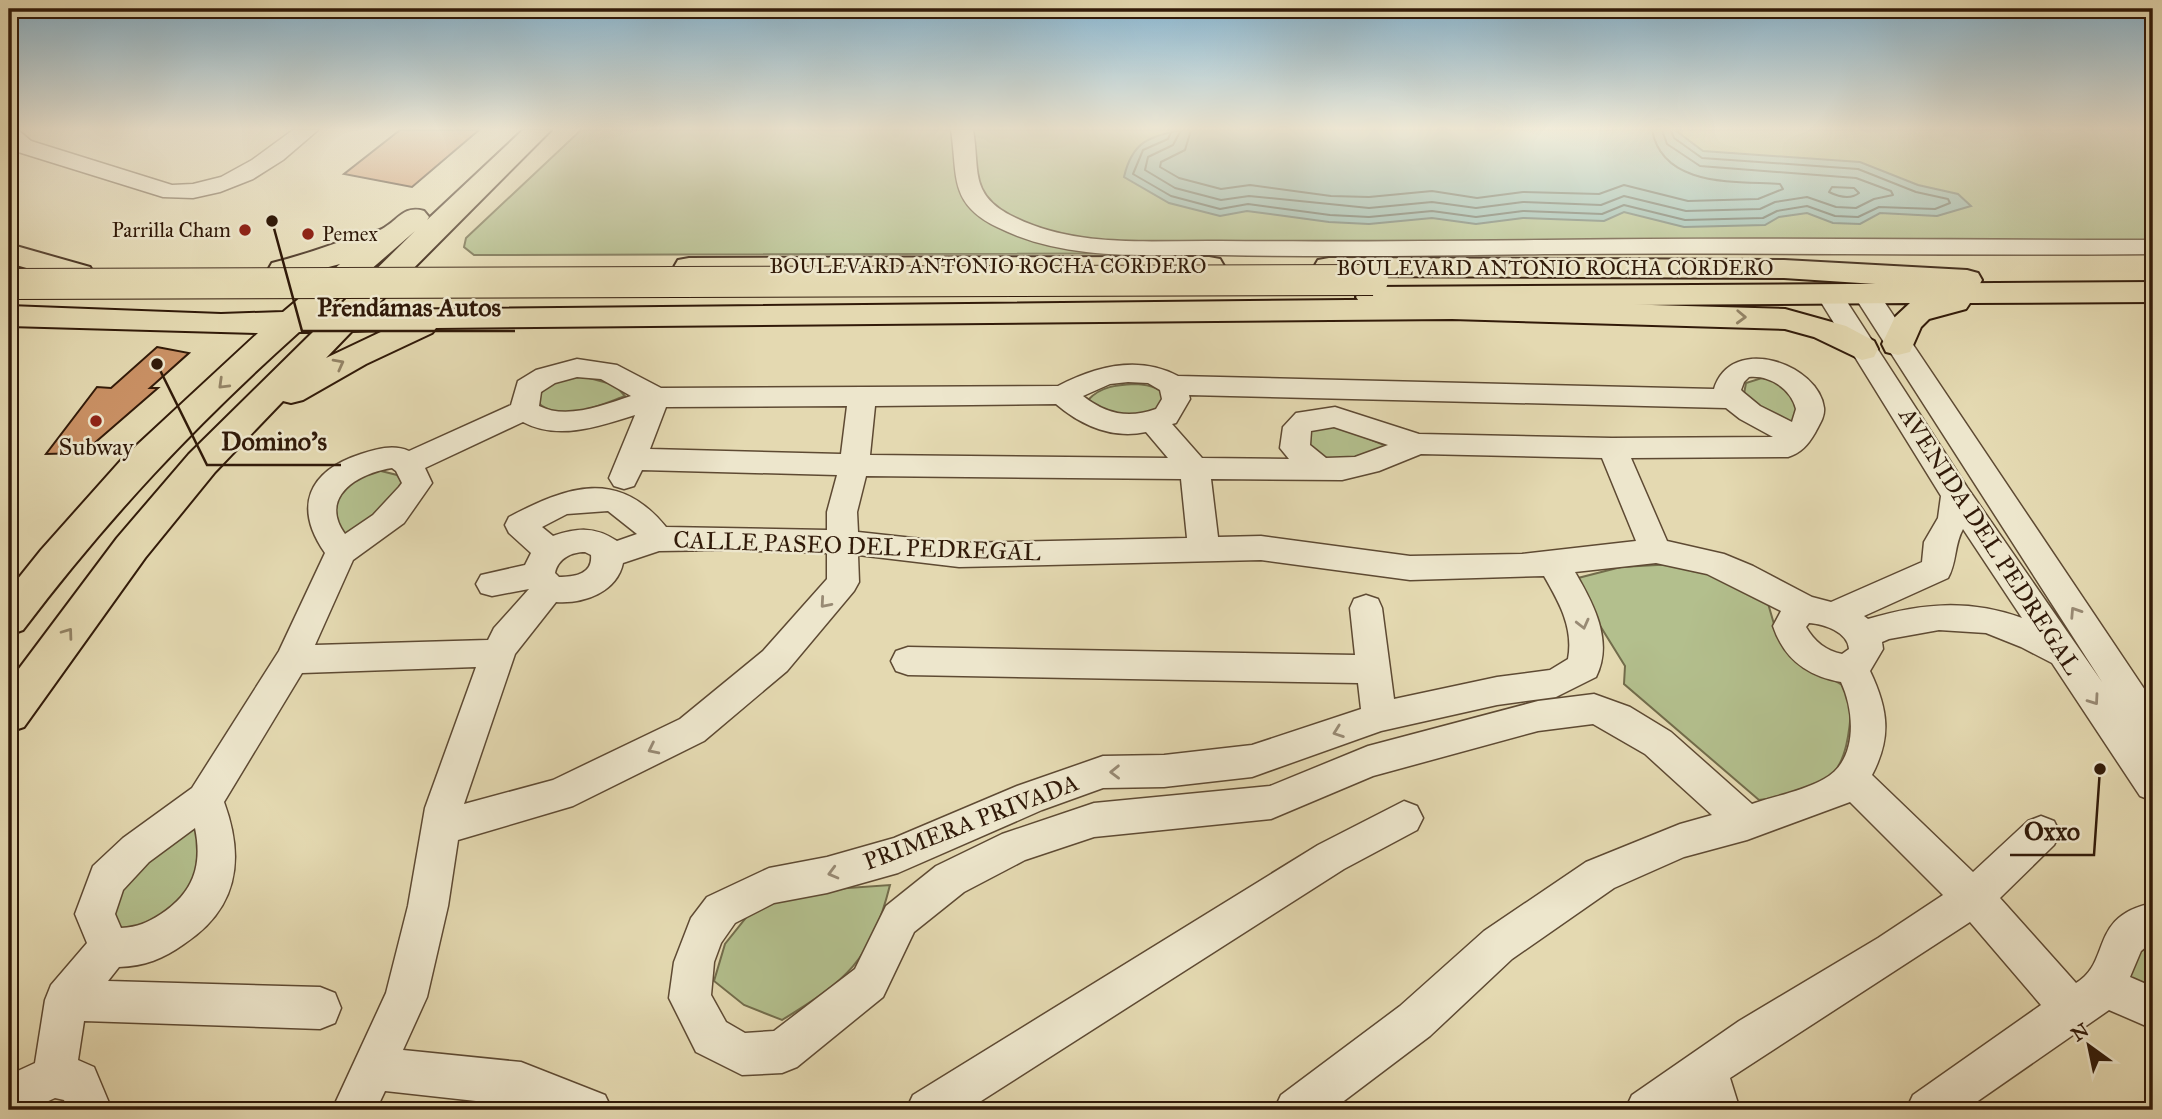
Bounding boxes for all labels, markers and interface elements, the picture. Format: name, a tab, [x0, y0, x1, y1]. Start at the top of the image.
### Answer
place label: Parrilla Cham	[112, 217, 231, 243]
place label: Pemex	[322, 221, 379, 247]
marker: Parrilla Cham	[237, 222, 253, 238]
marker: Pemex	[300, 226, 316, 242]
street label: BOULEVARD ANTONIO ROCHA CORDERO	[769, 253, 1207, 279]
street label: BOULEVARD ANTONIO ROCHA CORDERO	[1336, 255, 1774, 281]
callout: Prendamas Autos	[302, 284, 515, 331]
text: Prendamas Autos	[317, 291, 502, 323]
one-way arrow	[1736, 310, 1747, 325]
one-way arrow	[332, 359, 344, 372]
one-way arrow	[218, 376, 231, 389]
street label: AVENIDA DEL PEDREGAL	[1892, 401, 2088, 680]
marker: Subway	[88, 413, 104, 429]
callout: Domino's	[207, 418, 341, 465]
text: Domino's	[221, 425, 327, 457]
place label: Subway	[59, 432, 134, 462]
street label: CALLE PASEO DEL PEDREGAL	[673, 525, 1042, 567]
one-way arrow	[821, 595, 833, 608]
one-way arrow	[2070, 607, 2083, 620]
one-way arrow	[1575, 617, 1589, 629]
one-way arrow	[60, 629, 72, 641]
one-way arrow	[2086, 692, 2098, 705]
one-way arrow	[1332, 724, 1344, 738]
one-way arrow	[648, 740, 660, 754]
one-way arrow	[1110, 764, 1121, 779]
street label: PRIMERA PRIVADA	[859, 767, 1083, 877]
callout: Oxxo	[2010, 808, 2094, 855]
text: Oxxo	[2024, 815, 2080, 847]
one-way arrow	[827, 865, 839, 879]
north arrow	[2054, 1010, 2124, 1080]
text: N	[2067, 1018, 2093, 1046]

